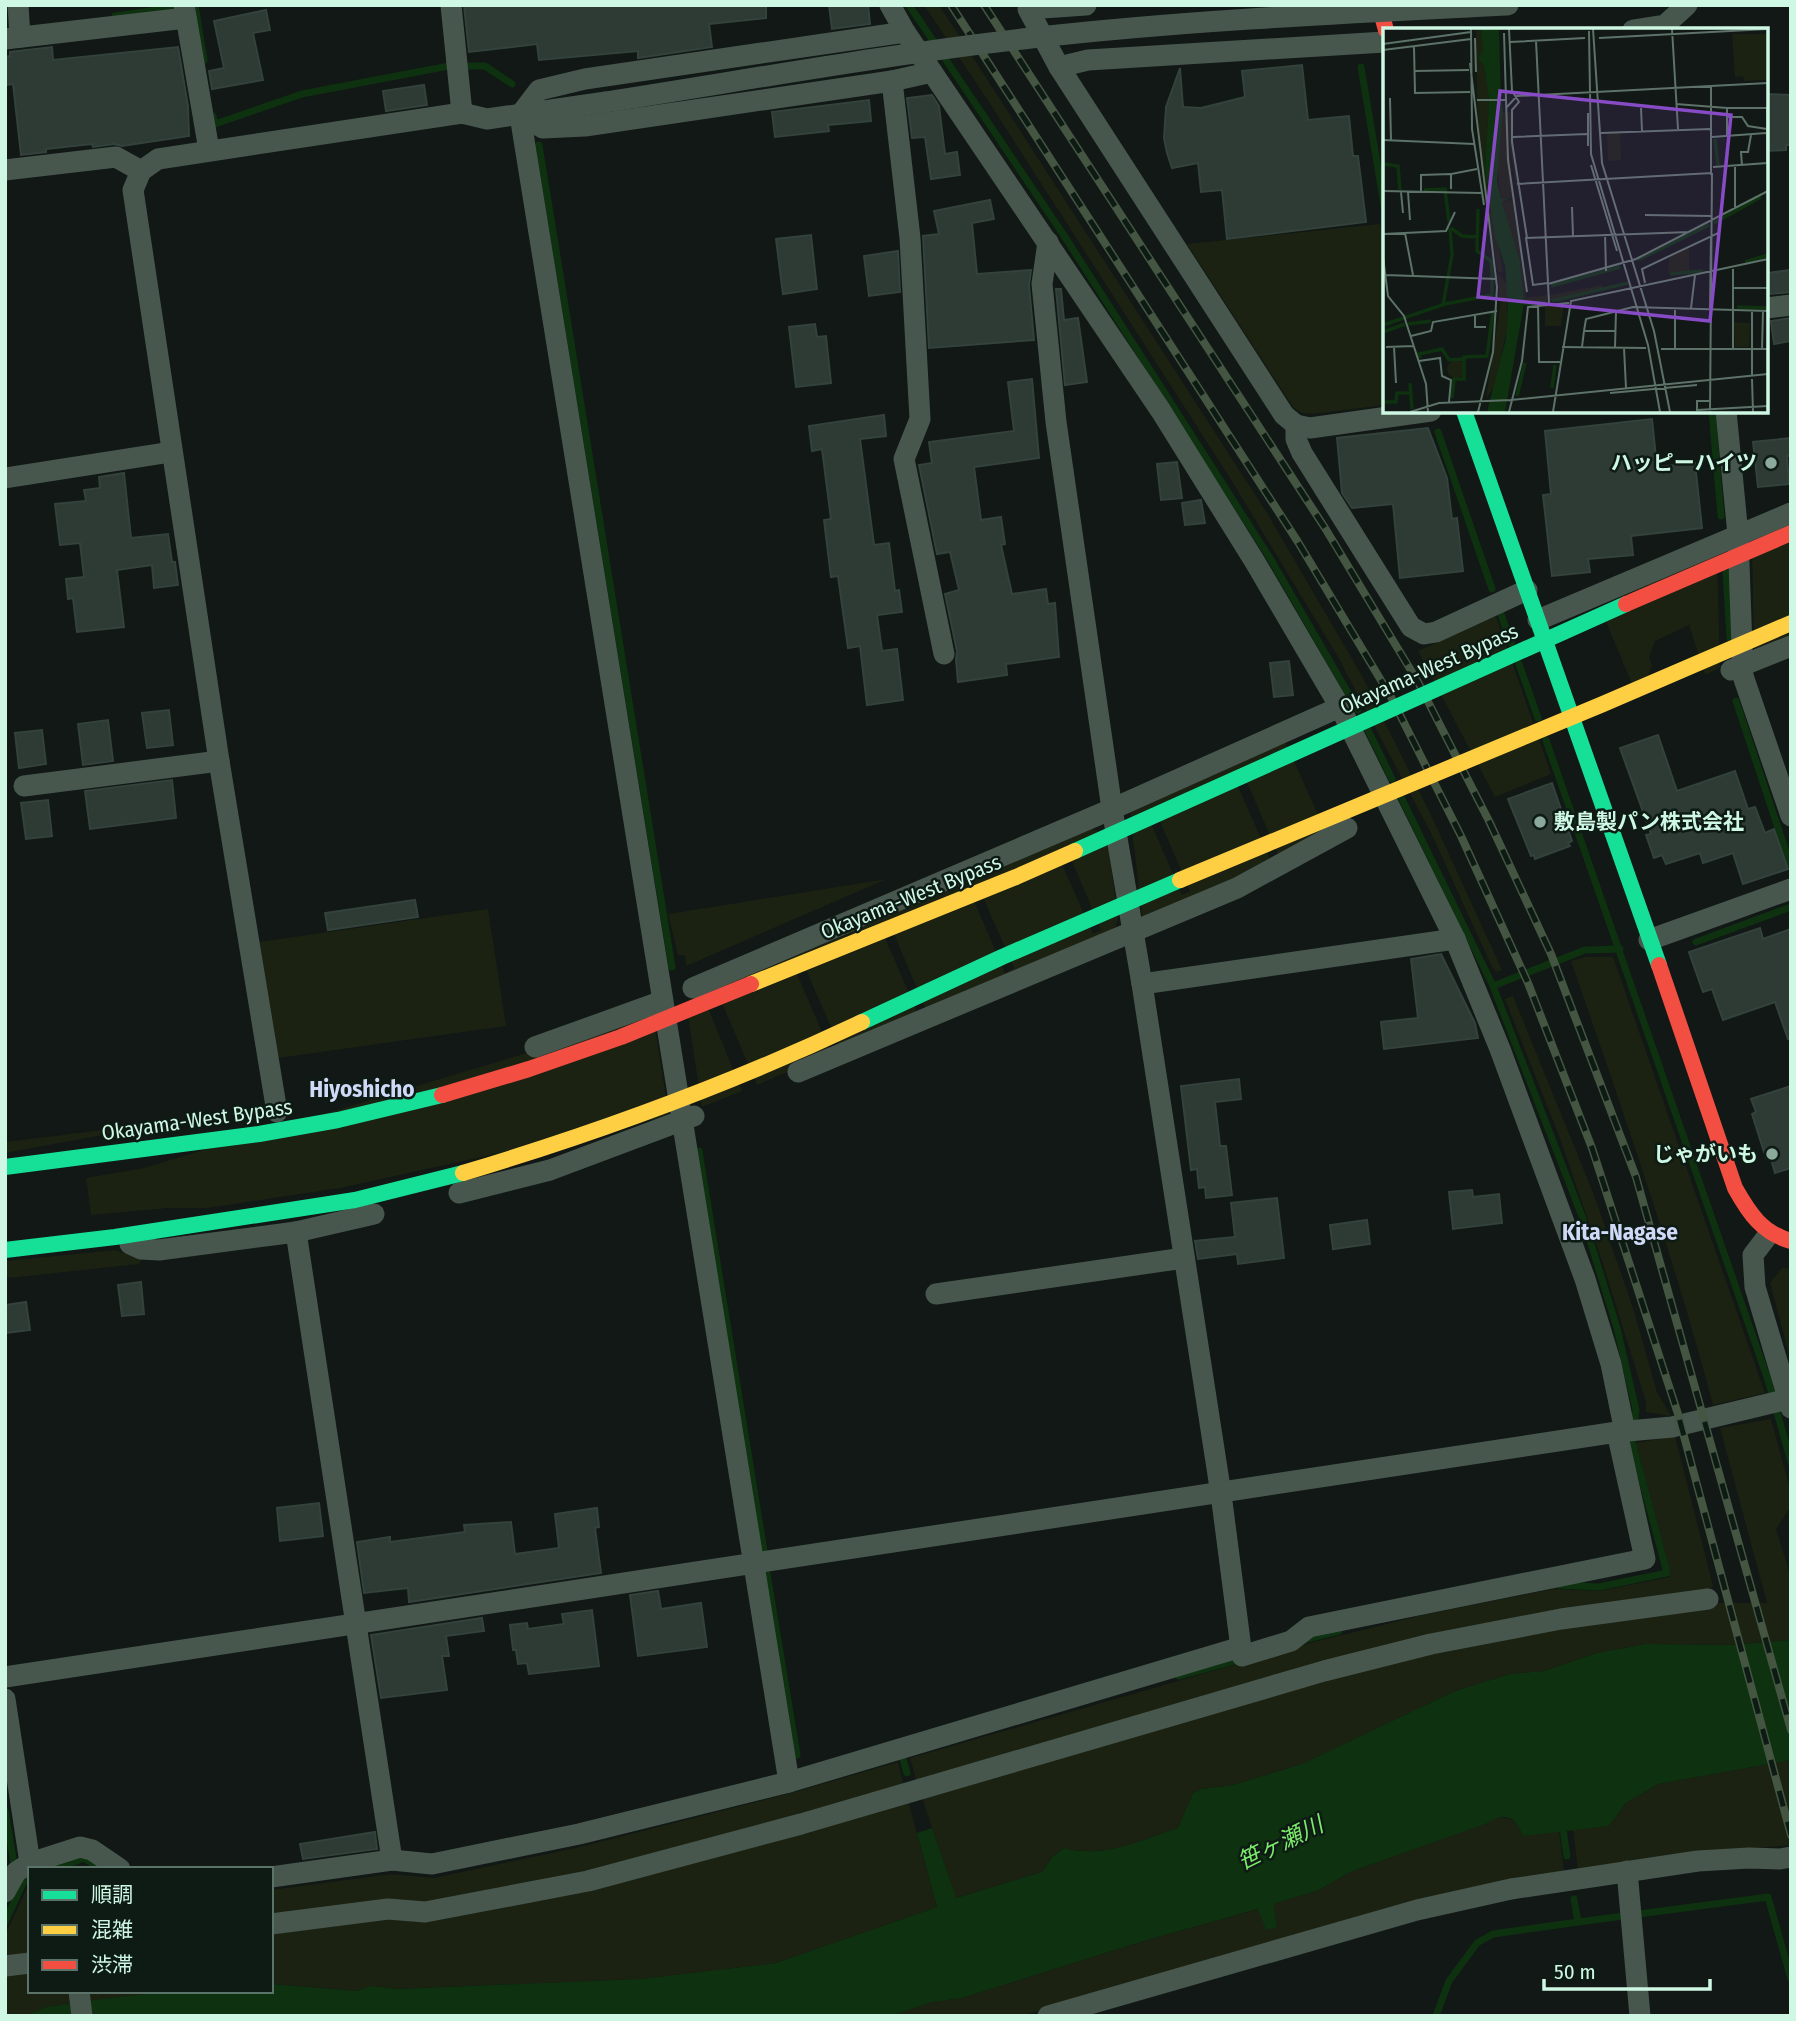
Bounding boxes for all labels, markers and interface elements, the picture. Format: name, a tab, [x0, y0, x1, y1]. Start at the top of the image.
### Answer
inset map	[1383, 28, 1768, 413]
place label: ハッピーハイツ	[1611, 450, 1757, 476]
marker: ハッピーハイツ	[1763, 455, 1779, 471]
street label: Okayama-West Bypass	[1336, 618, 1522, 720]
place label: 敷島製パン株式会社	[1554, 809, 1744, 835]
marker: 敷島製パン株式会社	[1532, 814, 1548, 830]
street label: Okayama-West Bypass	[817, 849, 1005, 945]
district label: Hiyoshicho	[309, 1075, 415, 1103]
street label: Okayama-West Bypass	[100, 1094, 294, 1146]
place label: じゃがいも	[1653, 1141, 1758, 1167]
marker: じゃがいも	[1764, 1146, 1780, 1162]
district label: Kita-Nagase	[1562, 1218, 1678, 1246]
water label: 笹ヶ瀬川	[1233, 1809, 1330, 1876]
legend	[28, 1867, 273, 1993]
text: 順調	[91, 1882, 133, 1908]
text: 混雑	[91, 1917, 133, 1943]
scale bar	[1544, 1948, 1710, 1992]
text: 渋滞	[91, 1952, 133, 1978]
text: 50 m	[1554, 1959, 1596, 1985]

